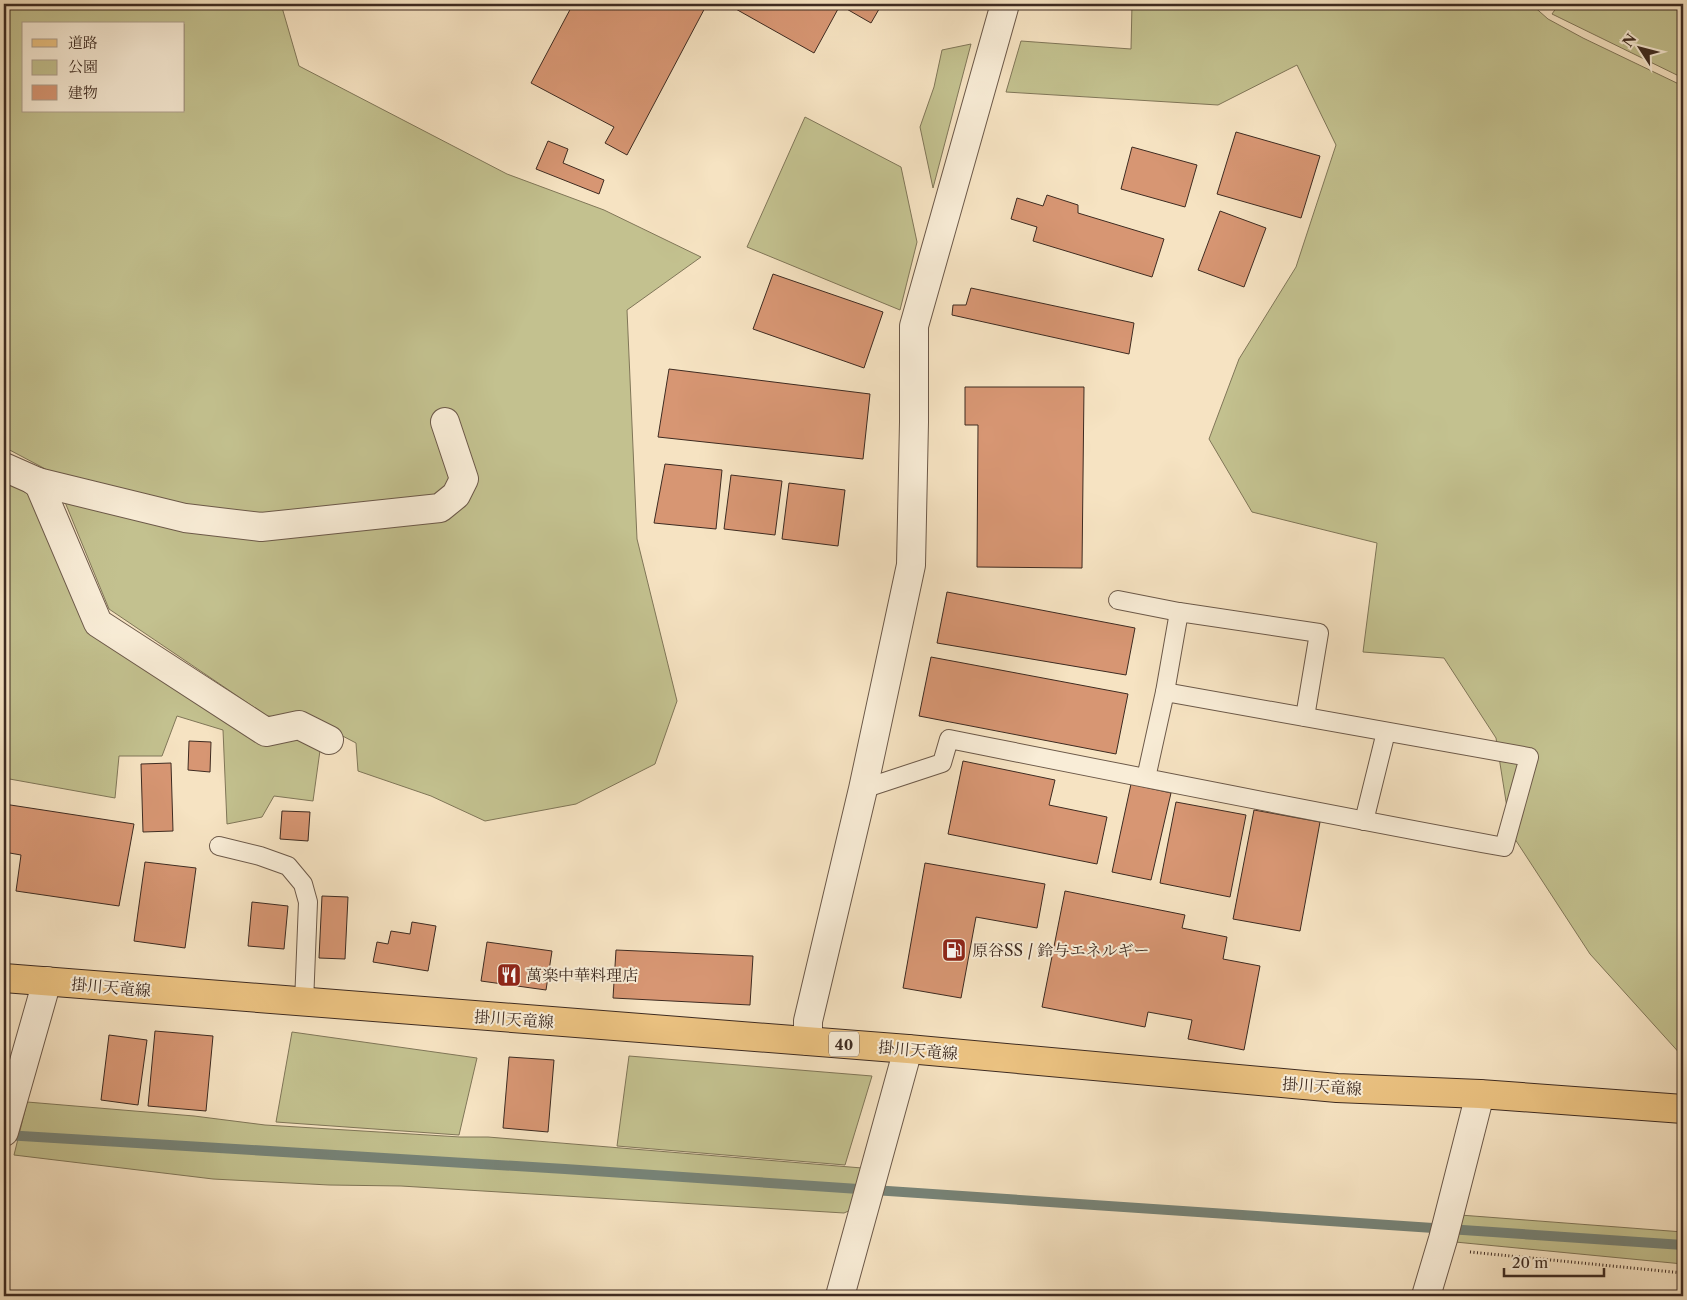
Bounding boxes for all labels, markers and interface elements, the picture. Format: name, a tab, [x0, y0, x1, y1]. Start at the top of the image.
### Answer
legend	[22, 22, 185, 112]
north arrow	[1614, 22, 1664, 72]
text: N	[1619, 30, 1640, 51]
text: 道路	[68, 33, 98, 52]
text: 公園	[68, 57, 98, 76]
text: 建物	[68, 83, 98, 102]
fuel station icon: 原谷SS / 鈴与エネルギー	[941, 937, 967, 963]
place label: 原谷SS / 鈴与エネルギー	[972, 940, 1149, 960]
restaurant icon: 萬楽中華料理店	[496, 962, 522, 988]
place label: 萬楽中華料理店	[526, 965, 638, 985]
street label: 掛川天竜線	[70, 974, 152, 1000]
street label: 掛川天竜線	[473, 1006, 555, 1032]
road number: 40	[829, 1032, 859, 1056]
street label: 掛川天竜線	[877, 1037, 959, 1063]
street label: 掛川天竜線	[1281, 1073, 1363, 1099]
scale bar	[1504, 1245, 1604, 1277]
text: 20 m	[1512, 1253, 1548, 1272]

